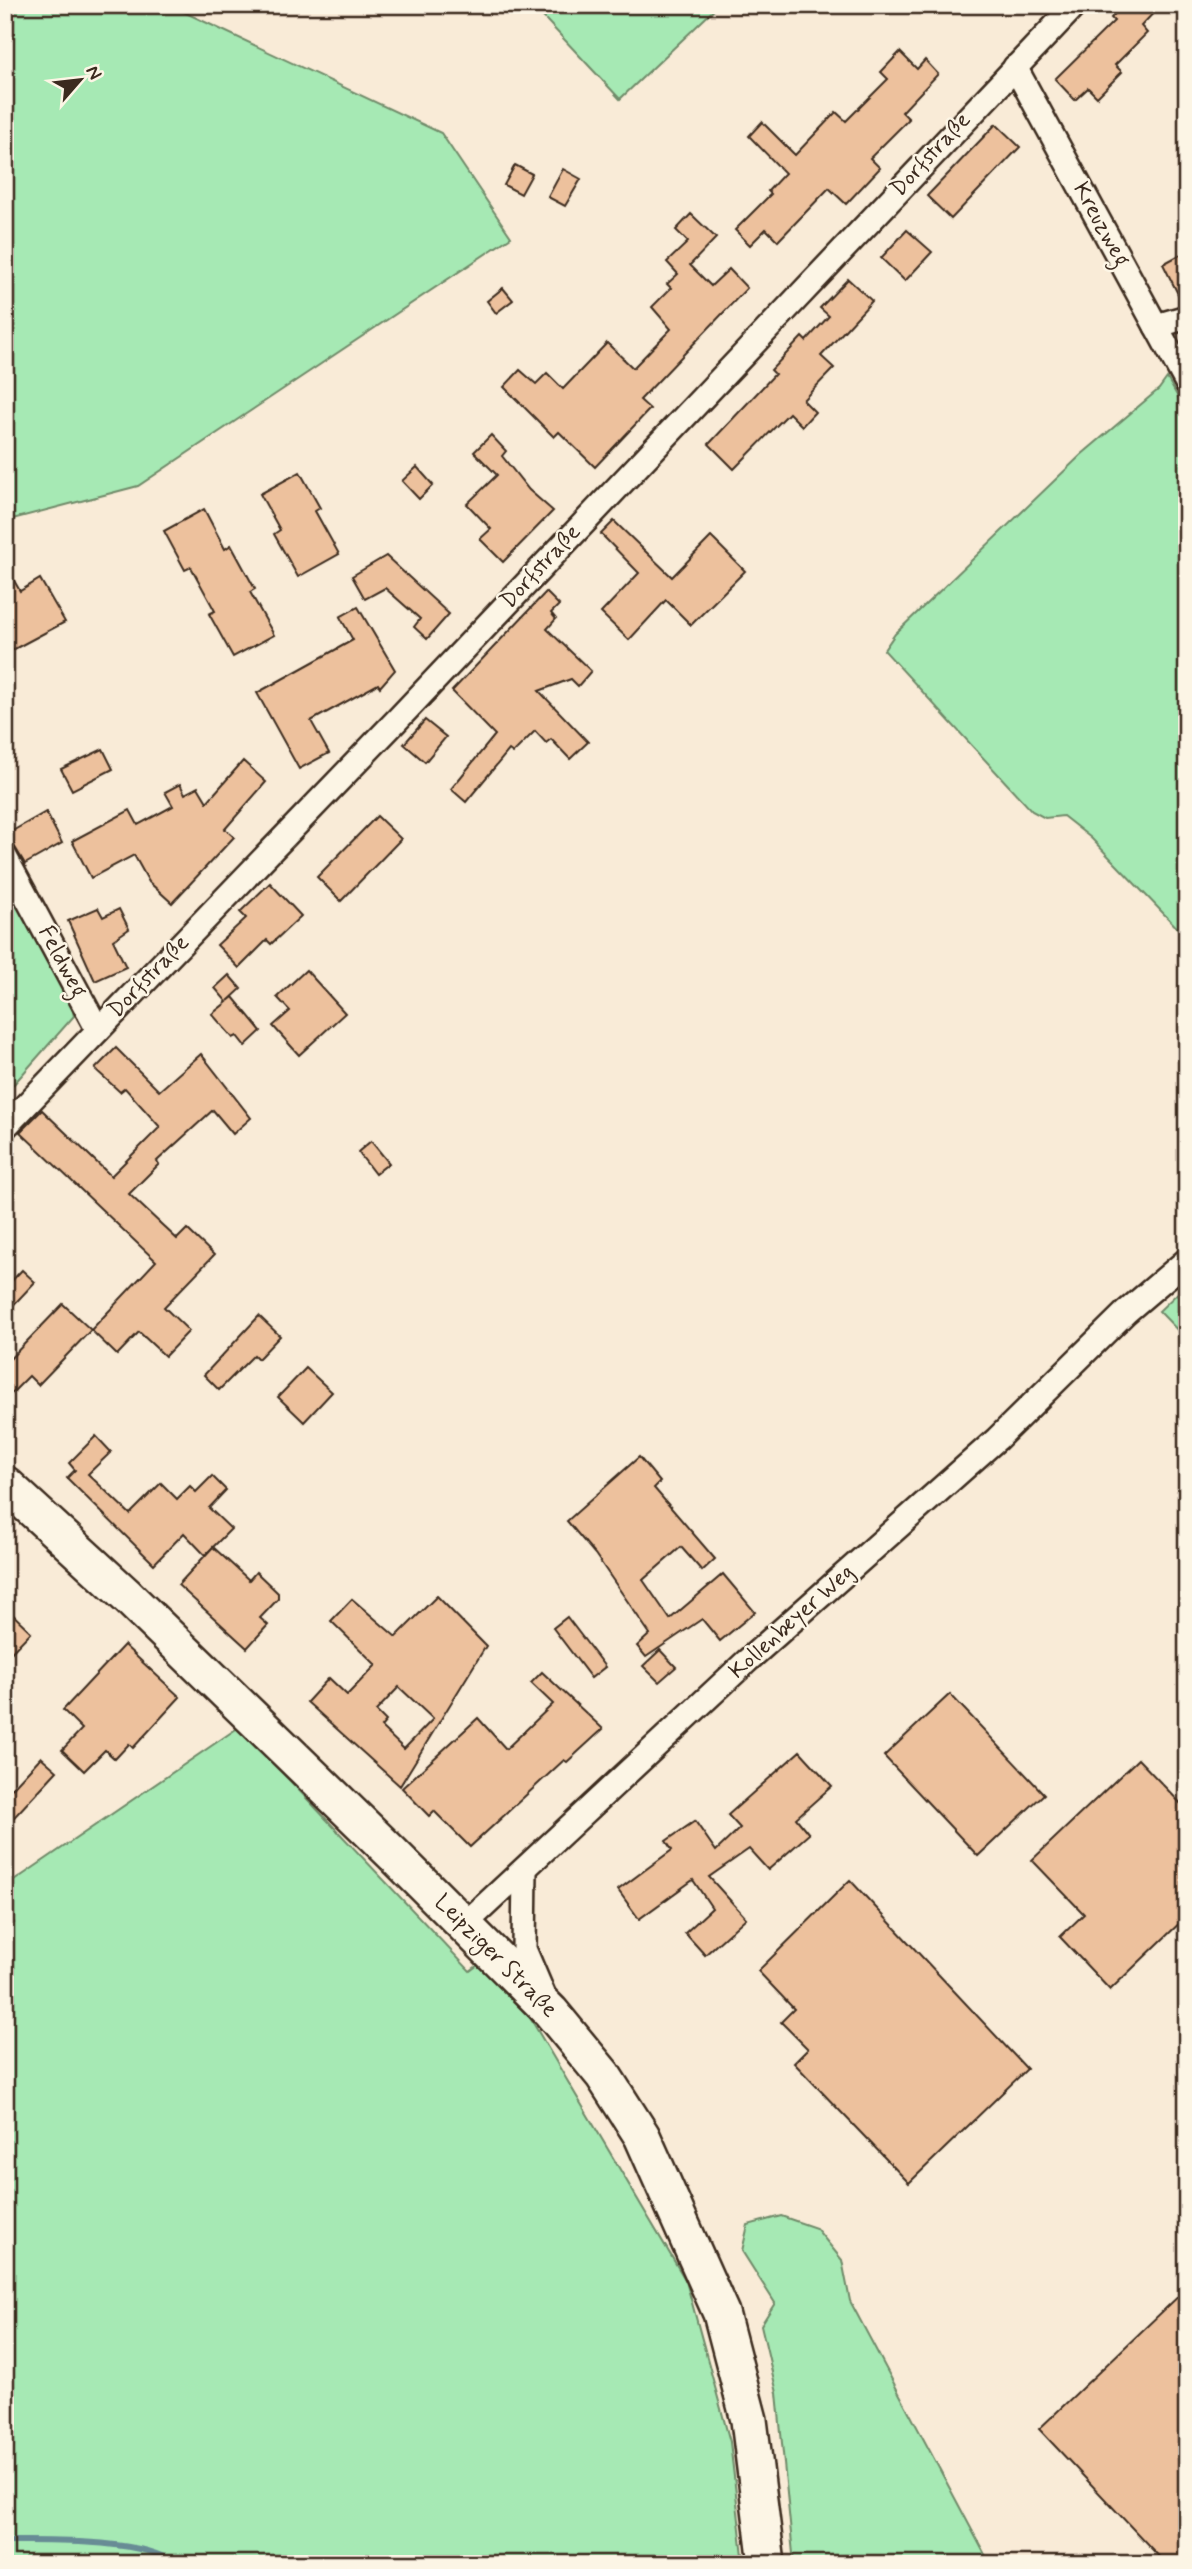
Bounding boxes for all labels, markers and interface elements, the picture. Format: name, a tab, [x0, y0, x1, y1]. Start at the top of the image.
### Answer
north arrow	[46, 46, 116, 116]
text: N	[80, 61, 108, 84]
street label: Dorfstraße	[884, 106, 978, 204]
street label: Kreuzweg	[1064, 177, 1137, 274]
street label: Dorfstraße	[494, 518, 588, 616]
street label: Feldweg	[29, 921, 94, 1004]
street label: Dorfstraße	[102, 929, 196, 1025]
street label: Kollenbeyer Weg	[723, 1558, 861, 1686]
street label: Leipziger Straße	[427, 1888, 564, 2025]

